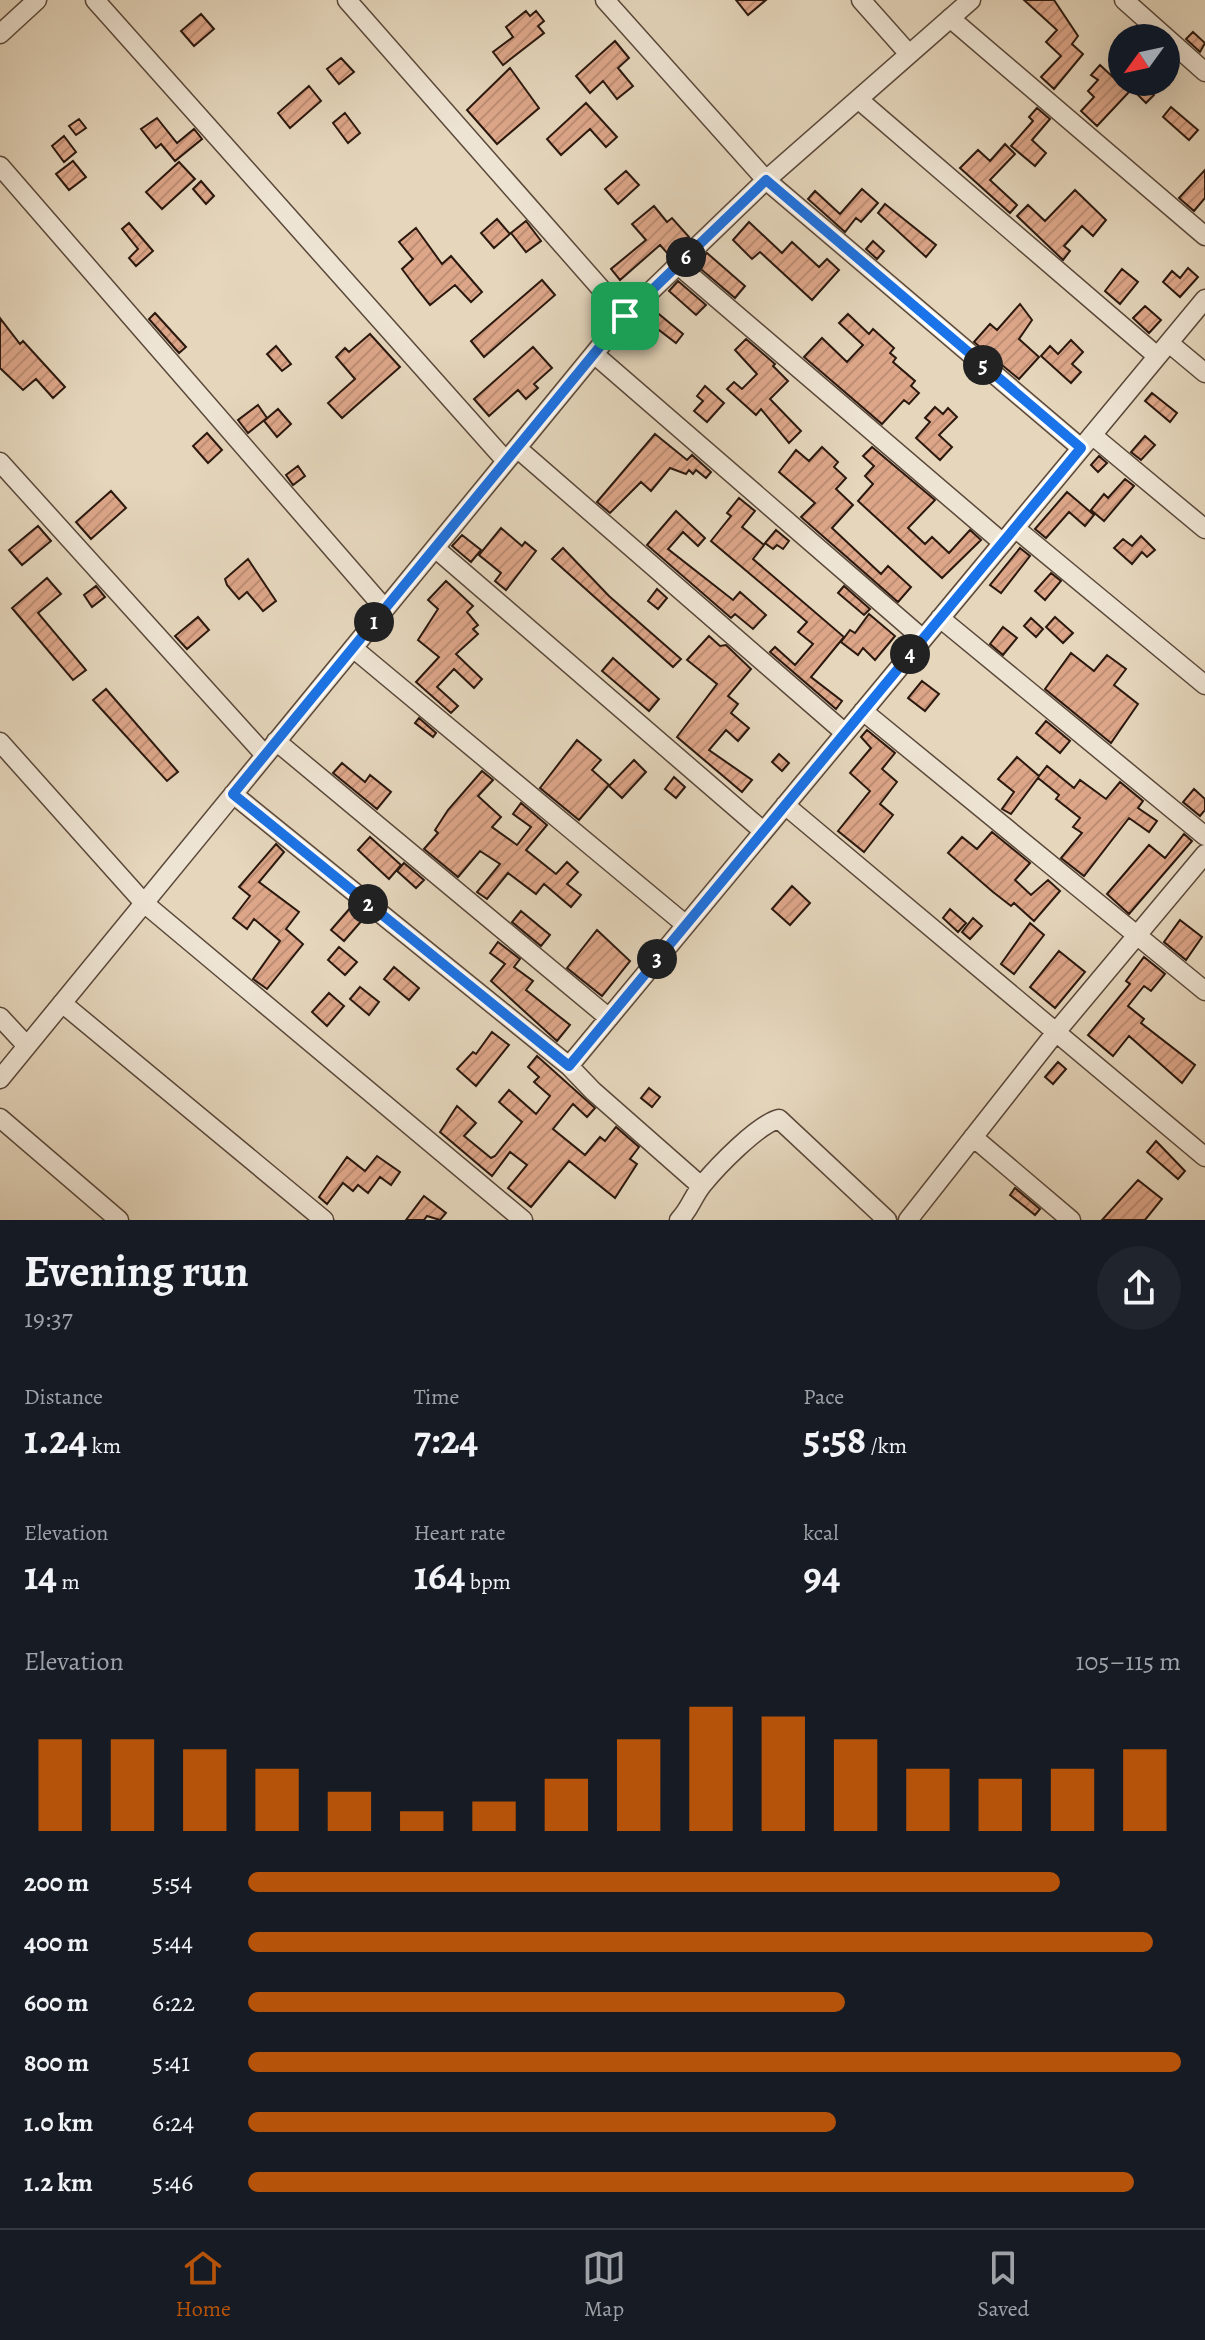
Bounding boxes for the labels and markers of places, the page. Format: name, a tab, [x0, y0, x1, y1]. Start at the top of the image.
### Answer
pin: 6	[666, 237, 706, 277]
pin	[591, 282, 659, 350]
pin: 5	[963, 345, 1003, 385]
pin: 1	[354, 602, 394, 642]
pin: 4	[890, 634, 930, 674]
pin: 2	[348, 884, 388, 924]
pin: 3	[637, 939, 677, 979]

